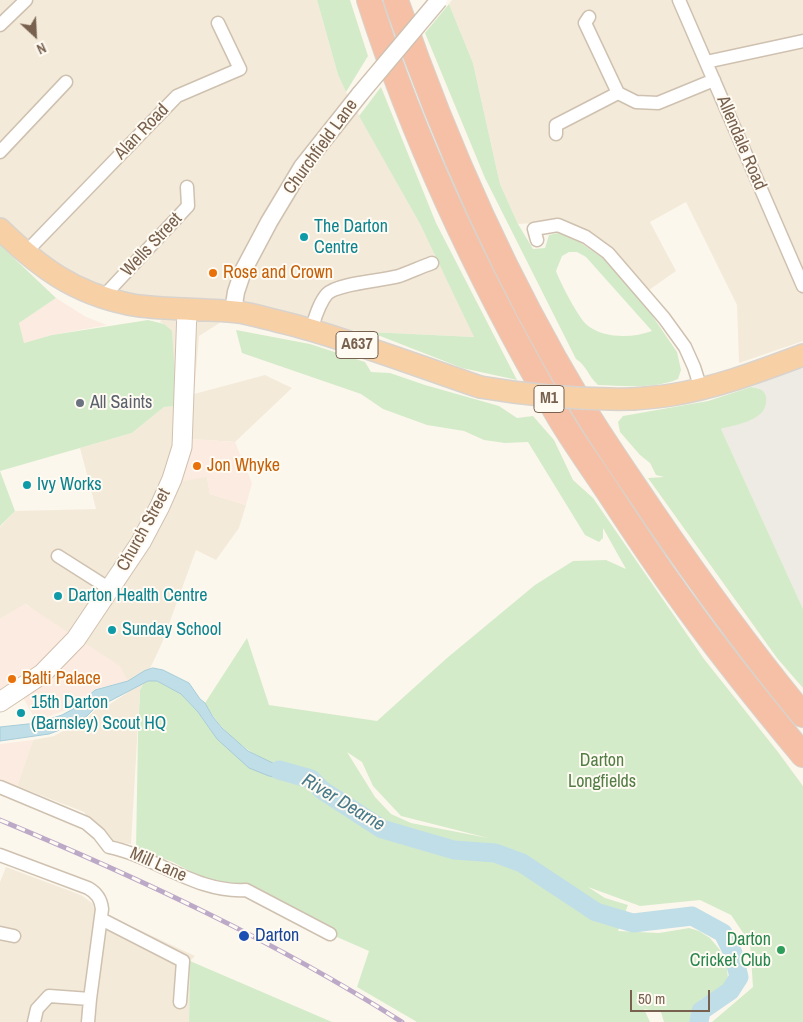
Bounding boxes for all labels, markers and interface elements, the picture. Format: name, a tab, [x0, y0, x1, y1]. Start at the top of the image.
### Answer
north arrow	[10, 10, 60, 60]
text: N	[34, 39, 49, 59]
street label: Allendale Road	[712, 93, 770, 193]
street label: Churchfield Lane	[279, 95, 363, 199]
street label: Alan Road	[110, 100, 174, 164]
street label: Wells Street	[117, 209, 187, 281]
place label: The Darton Centre	[314, 216, 388, 258]
marker: The Darton Centre	[298, 231, 310, 243]
place label: Rose and Crown	[223, 262, 333, 284]
marker: Rose and Crown	[207, 267, 219, 279]
road number: A637	[336, 332, 378, 358]
road number: M1	[534, 386, 564, 412]
place label: All Saints	[90, 392, 152, 414]
marker: All Saints	[74, 397, 86, 409]
place label: Jon Whyke	[207, 455, 280, 477]
marker: Jon Whyke	[191, 460, 203, 472]
place label: Ivy Works	[37, 474, 102, 496]
marker: Ivy Works	[21, 479, 33, 491]
street label: Church Street	[112, 485, 176, 575]
place label: Darton Health Centre	[68, 585, 207, 607]
marker: Darton Health Centre	[52, 590, 64, 602]
place label: Sunday School	[122, 619, 221, 641]
marker: Sunday School	[106, 624, 118, 636]
place label: Balti Palace	[22, 668, 101, 690]
marker: Balti Palace	[6, 673, 18, 685]
place label: 15th Darton (Barnsley) Scout HQ	[31, 692, 166, 734]
marker: 15th Darton (Barnsley) Scout HQ	[15, 707, 27, 719]
park label: Darton Longfields	[568, 750, 636, 792]
water label: River Dearne	[297, 769, 389, 837]
street label: Mill Lane	[126, 843, 190, 887]
place label: Darton	[255, 925, 299, 947]
marker: Darton	[237, 929, 251, 943]
place label: Darton Cricket Club	[690, 929, 771, 972]
marker: Darton Cricket Club	[775, 944, 787, 956]
scale bar	[633, 980, 713, 1012]
text: 50 m	[638, 988, 665, 1009]

